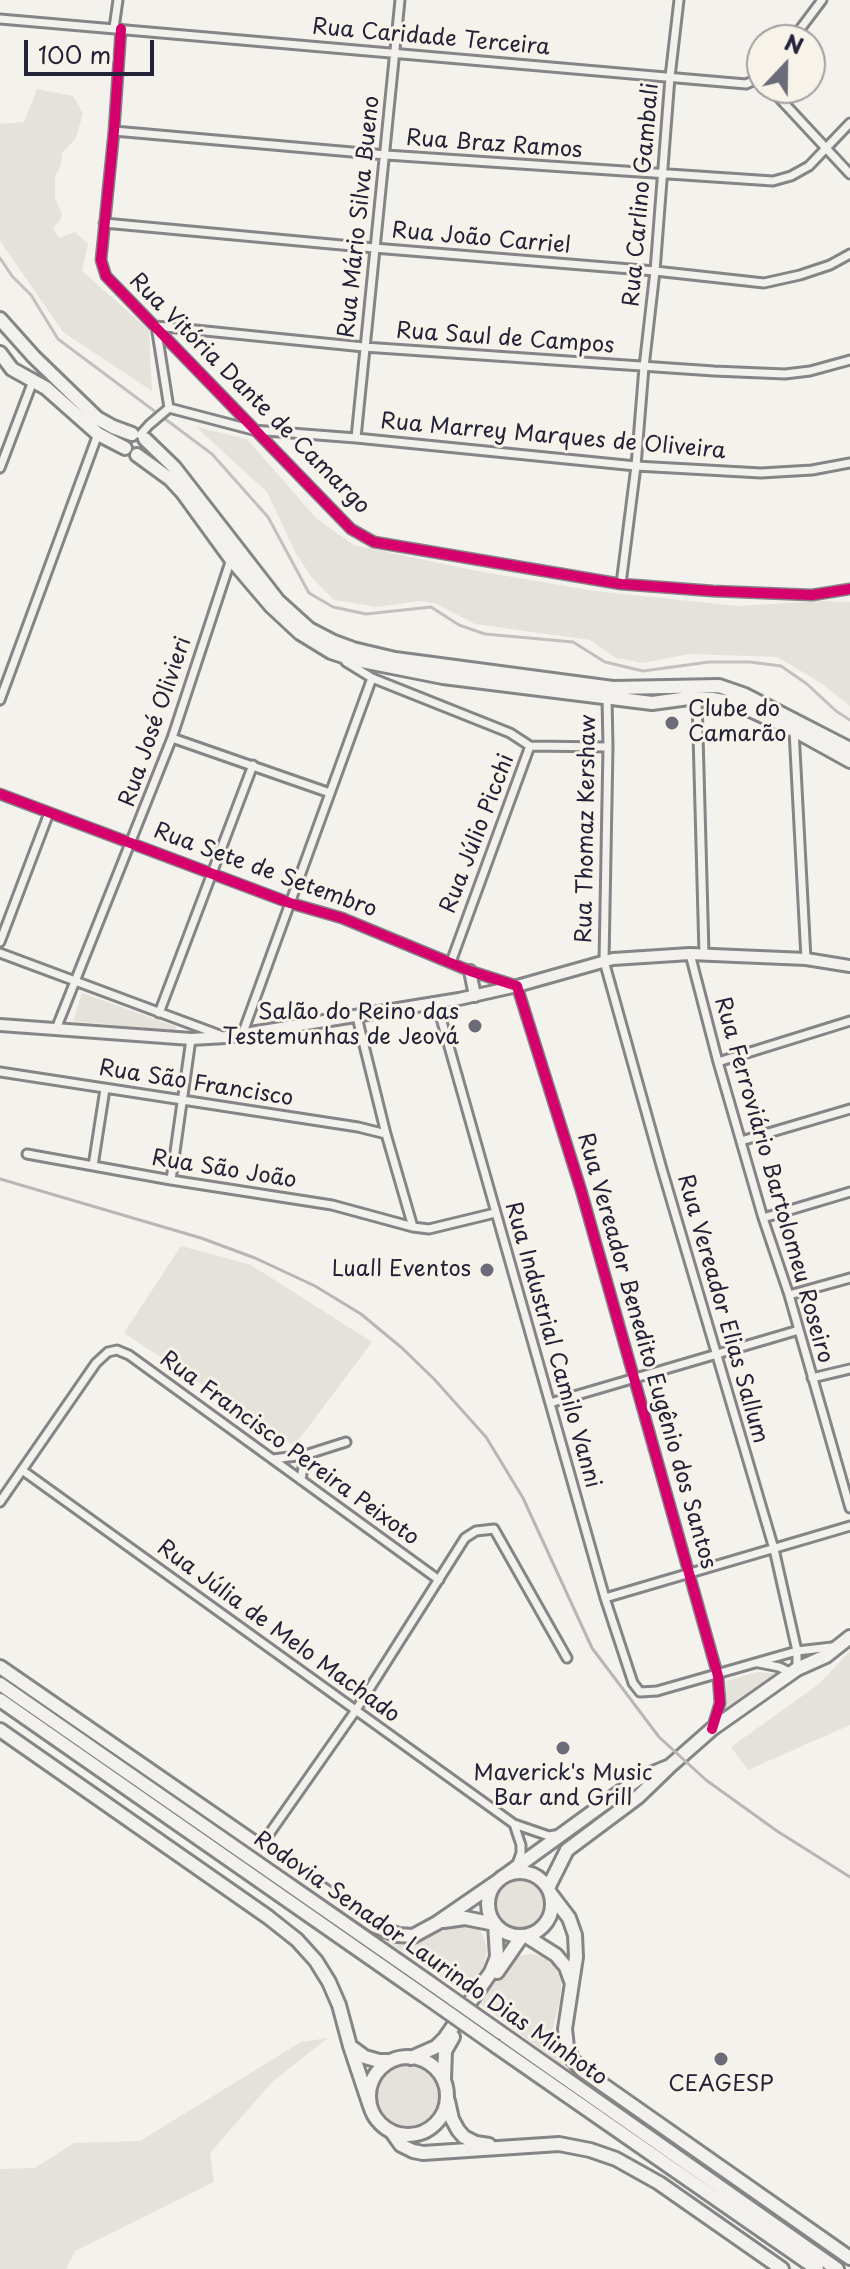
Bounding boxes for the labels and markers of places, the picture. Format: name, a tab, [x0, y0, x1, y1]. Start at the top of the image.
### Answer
place label: Clube do Camarão	[688, 697, 786, 748]
marker: Clube do Camarão	[663, 714, 681, 732]
place label: Salão do Reino das Testemunhas de Jeová	[223, 1000, 459, 1052]
marker: Salão do Reino das Testemunhas de Jeová	[466, 1017, 484, 1035]
place label: Luall Eventos	[332, 1257, 471, 1283]
marker: Luall Eventos	[478, 1261, 496, 1279]
marker: Maverick's Music Bar and Grill	[554, 1739, 572, 1757]
place label: Maverick's Music Bar and Grill	[474, 1761, 652, 1812]
marker: CEAGESP	[712, 2050, 730, 2068]
place label: CEAGESP	[668, 2072, 774, 2098]

